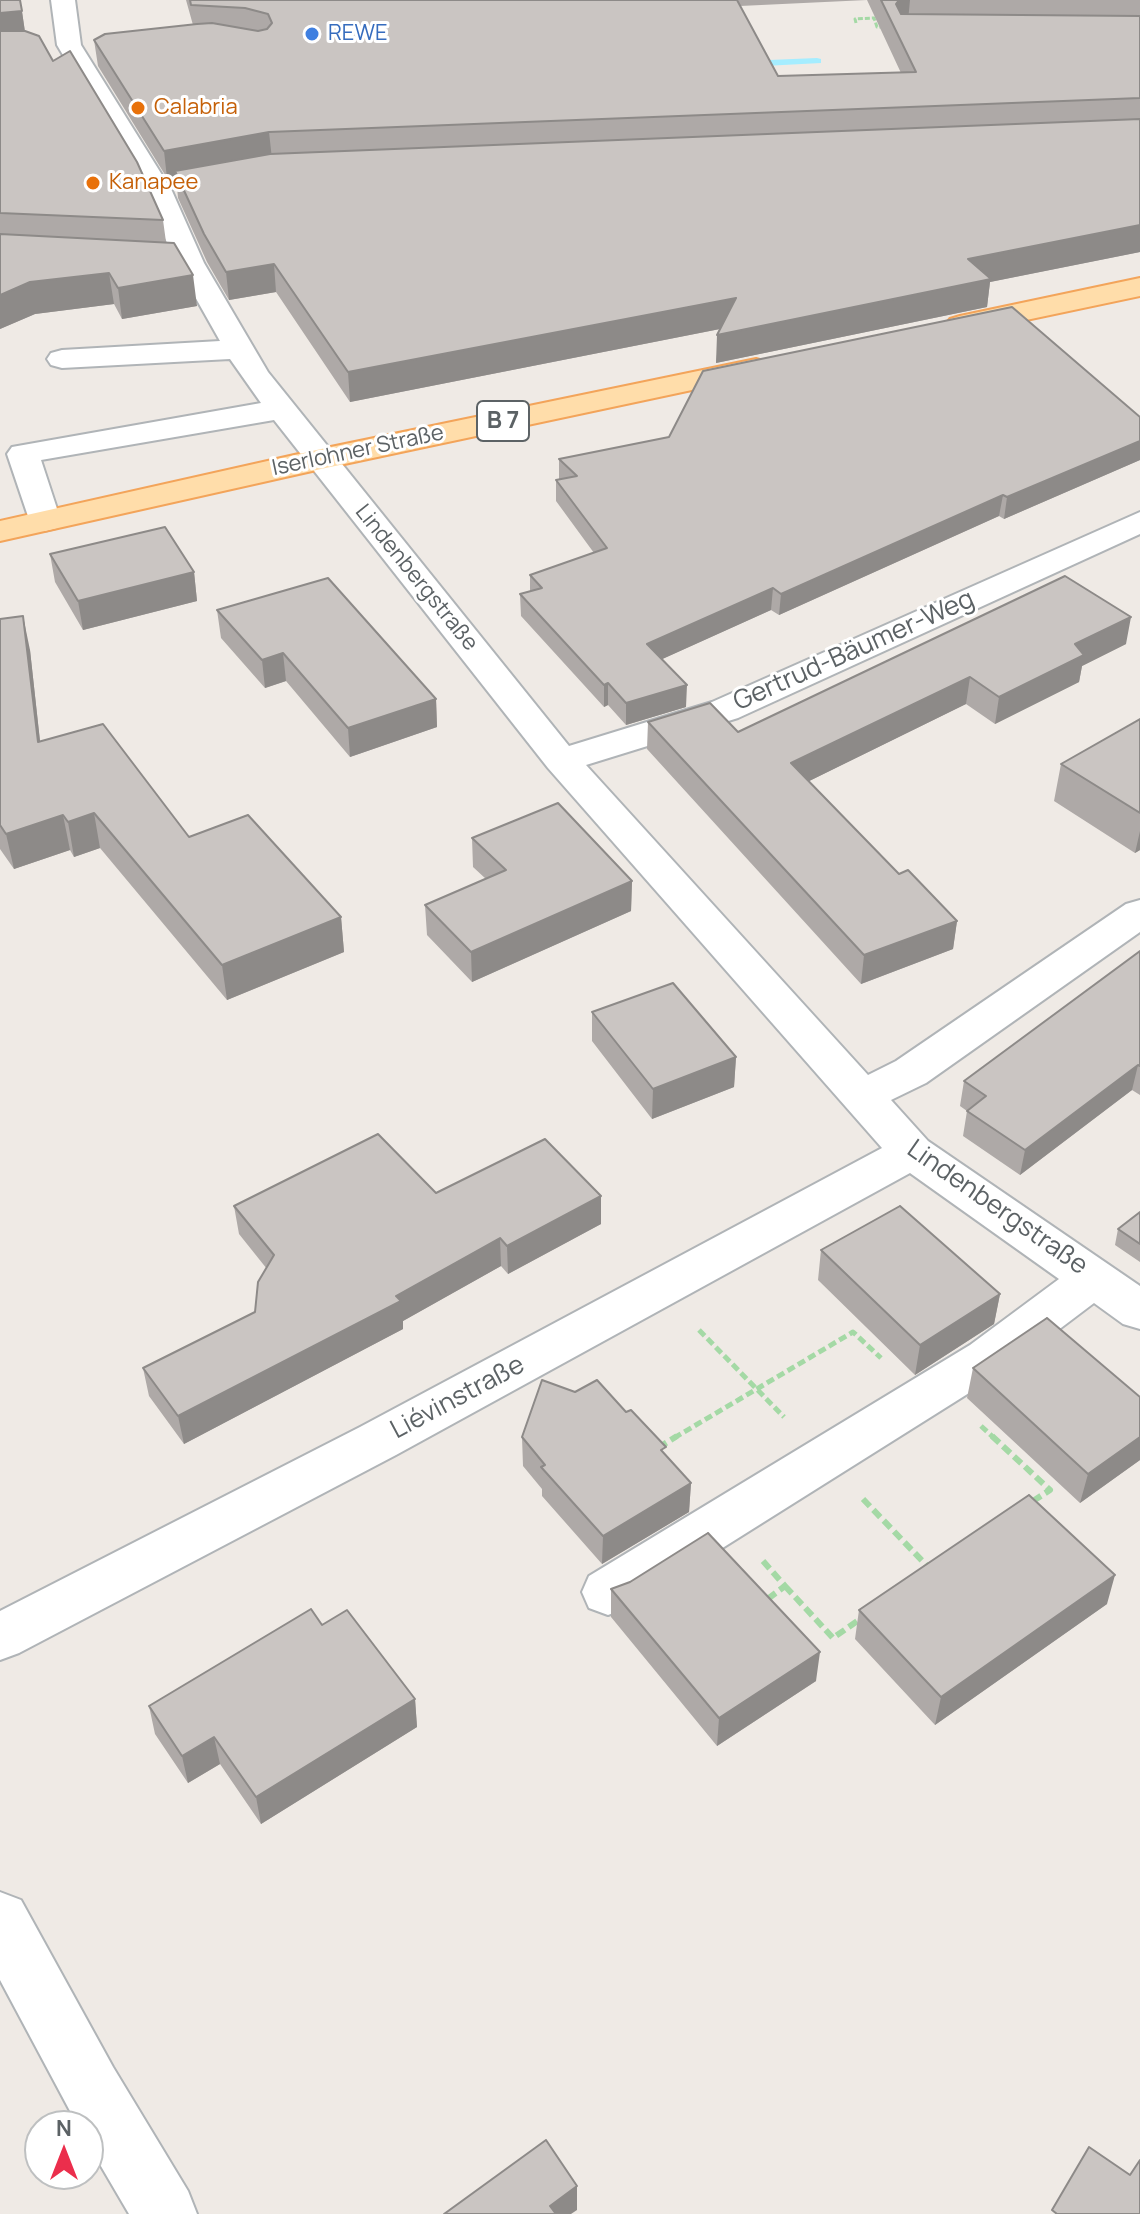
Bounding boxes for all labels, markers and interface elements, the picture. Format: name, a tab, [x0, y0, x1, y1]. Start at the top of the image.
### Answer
place label: REWE	[328, 21, 388, 47]
marker: REWE	[303, 25, 321, 43]
place label: Calabria	[154, 95, 238, 121]
marker: Calabria	[129, 99, 147, 117]
place label: Kanapee	[109, 170, 198, 196]
marker: Kanapee	[84, 174, 102, 192]
road number: B 7	[477, 401, 529, 441]
street label: Iserlohner Straße	[270, 420, 446, 482]
street label: Lindenbergstraße	[349, 500, 483, 656]
street label: Gertrud-Bäumer-Weg	[729, 584, 979, 718]
street label: Lindenbergstraße	[901, 1134, 1093, 1282]
street label: Liévinstraße	[386, 1350, 530, 1446]
north arrow	[24, 2110, 104, 2190]
text: N	[56, 2113, 72, 2143]

